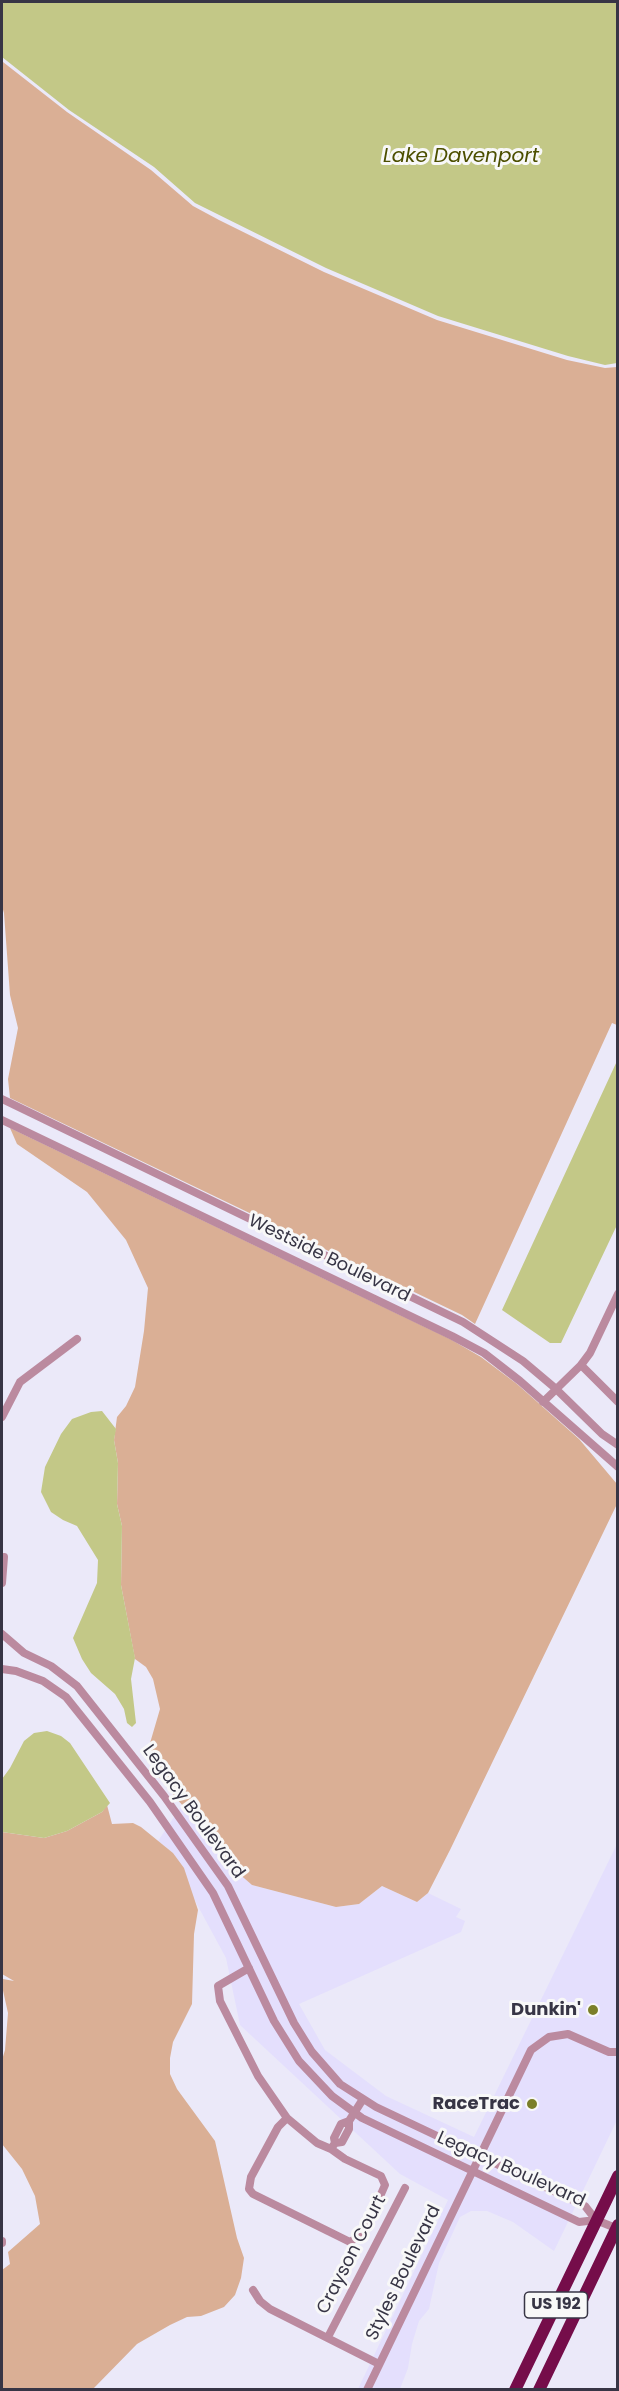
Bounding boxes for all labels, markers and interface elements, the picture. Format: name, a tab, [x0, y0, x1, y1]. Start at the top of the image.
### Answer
water label: Lake Davenport	[383, 145, 539, 169]
street label: Westside Boulevard	[245, 1210, 413, 1308]
street label: Legacy Boulevard	[137, 1741, 249, 1883]
place label: Dunkin'	[511, 1999, 581, 2021]
marker: Dunkin'	[586, 2003, 600, 2017]
place label: RaceTrac	[433, 2093, 520, 2115]
marker: RaceTrac	[525, 2097, 539, 2111]
street label: Legacy Boulevard	[434, 2128, 588, 2212]
street label: Crayson Court	[313, 2192, 391, 2318]
street label: Styles Boulevard	[362, 2202, 446, 2344]
road number: US 192	[524, 2292, 588, 2318]

